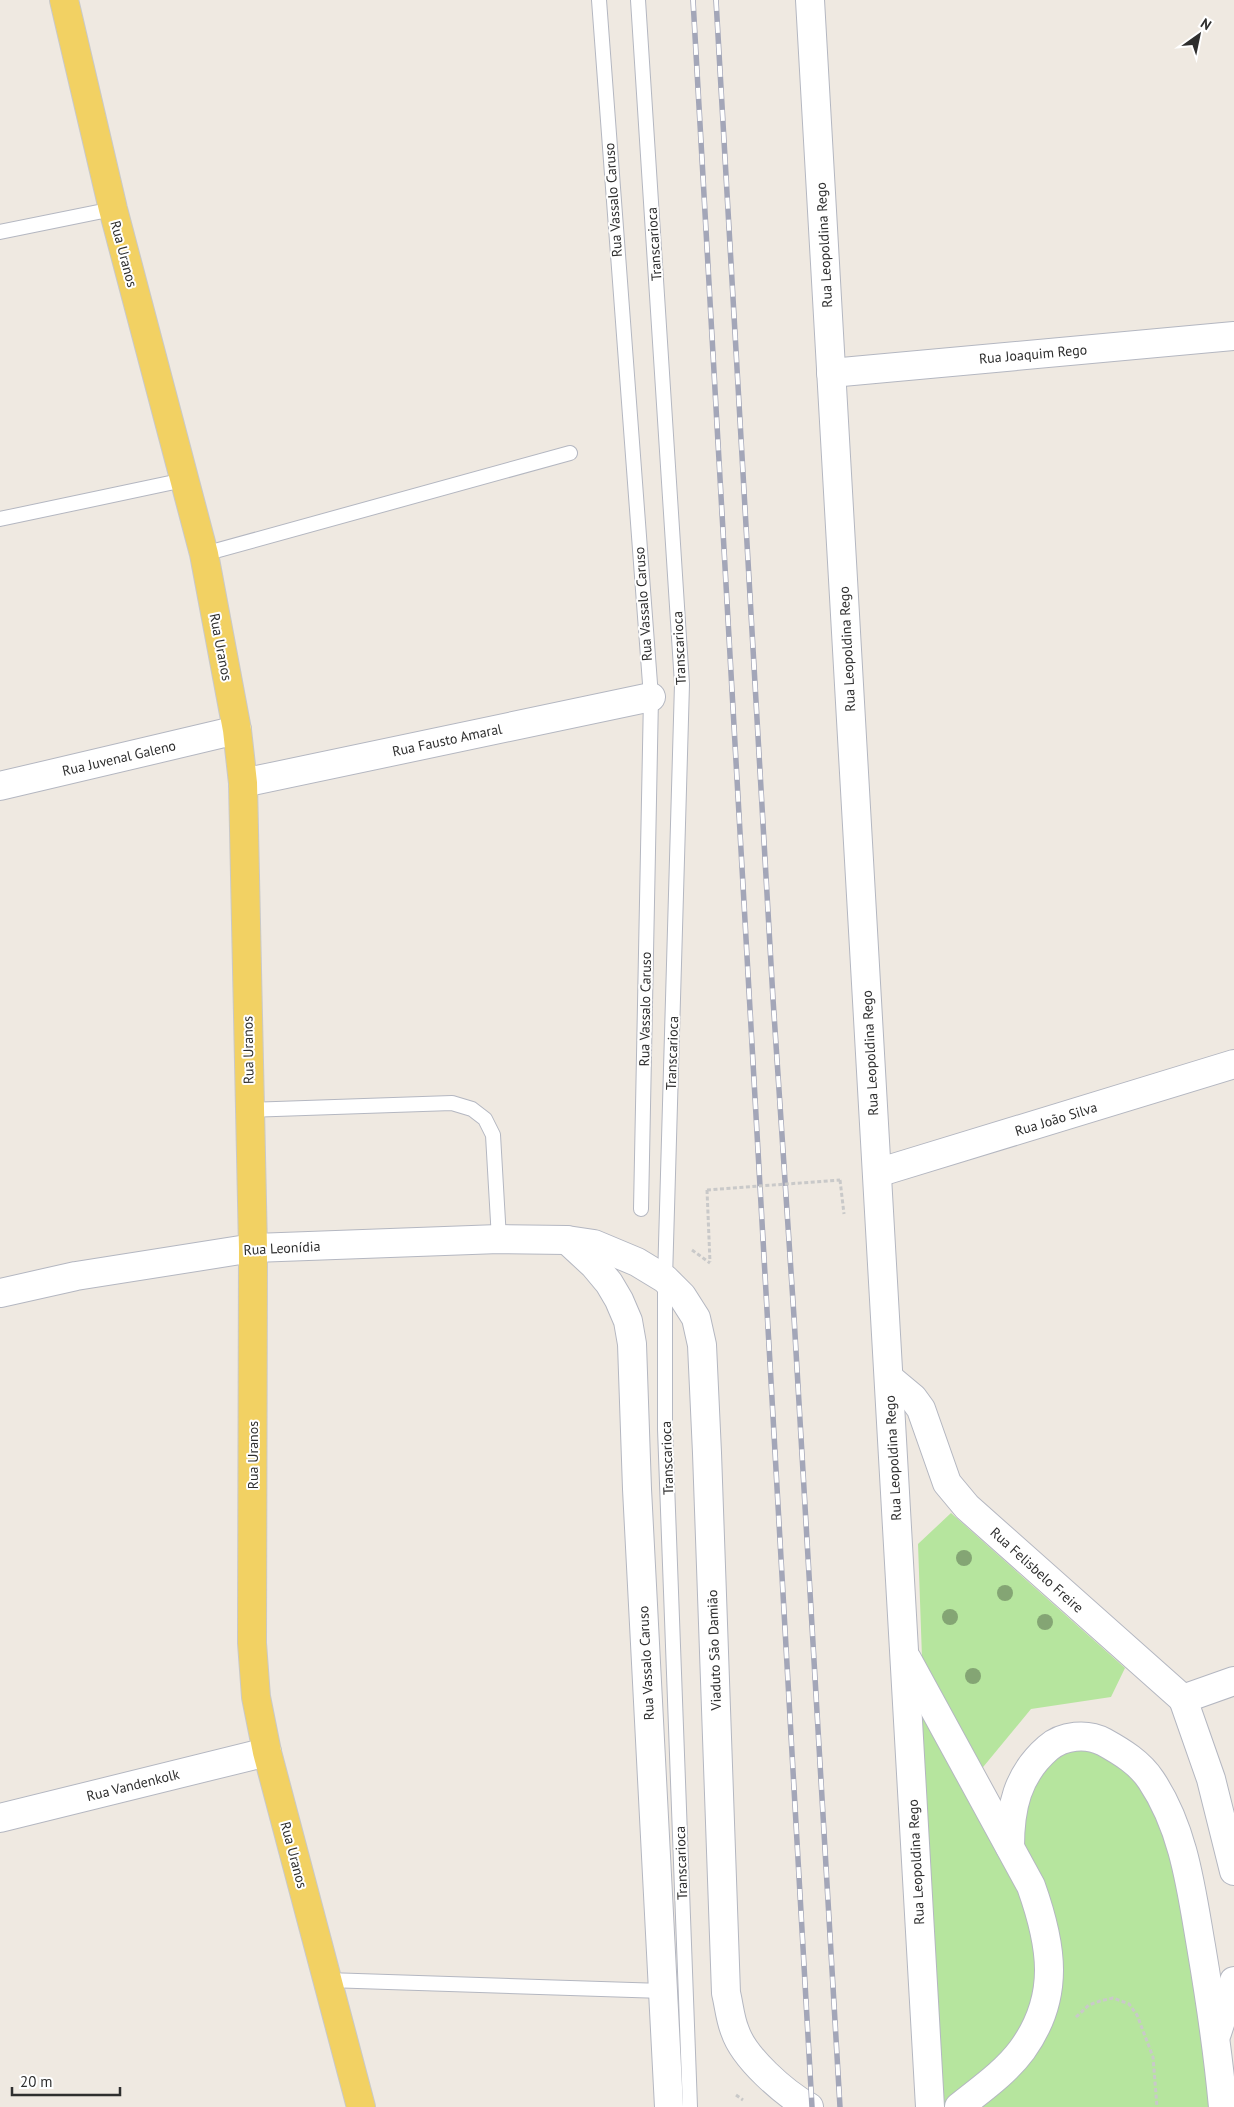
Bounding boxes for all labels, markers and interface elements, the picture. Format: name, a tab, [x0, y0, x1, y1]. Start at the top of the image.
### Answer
north arrow	[1174, 10, 1224, 60]
text: N	[1197, 14, 1215, 34]
street label: Rua Vassalo Caruso	[600, 142, 626, 258]
street label: Rua Leopoldina Rego	[812, 182, 836, 308]
street label: Transcarioca	[642, 206, 666, 282]
street label: Rua Uranos	[106, 219, 142, 289]
street label: Rua Joaquim Rego	[978, 340, 1088, 368]
street label: Rua Vassalo Caruso	[630, 546, 656, 662]
street label: Rua Leopoldina Rego	[835, 586, 859, 712]
street label: Transcarioca	[668, 610, 690, 685]
street label: Rua Uranos	[206, 612, 236, 682]
street label: Rua Fausto Amaral	[390, 720, 504, 760]
street label: Rua Juvenal Galeno	[60, 736, 178, 780]
street label: Rua Vassalo Caruso	[635, 952, 655, 1066]
street label: Rua Leopoldina Rego	[858, 990, 882, 1116]
street label: Rua Uranos	[238, 1016, 258, 1084]
street label: Transcarioca	[662, 1016, 682, 1090]
street label: Rua João Silva	[1013, 1098, 1099, 1140]
street label: Rua Leonídia	[243, 1237, 321, 1259]
street label: Rua Leopoldina Rego	[881, 1395, 905, 1521]
street label: Rua Uranos	[244, 1421, 262, 1489]
street label: Transcarioca	[657, 1421, 677, 1495]
street label: Rua Felisbelo Freire	[987, 1523, 1087, 1617]
street label: Viaduto São Damião	[703, 1589, 725, 1712]
street label: Rua Vassalo Caruso	[634, 1605, 658, 1721]
street label: Rua Vandenkolk	[85, 1765, 182, 1805]
street label: Rua Leopoldina Rego	[904, 1799, 928, 1925]
street label: Rua Uranos	[276, 1820, 312, 1890]
street label: Transcarioca	[671, 1826, 691, 1900]
scale bar	[12, 2064, 120, 2096]
text: 20 m	[20, 2072, 53, 2091]

